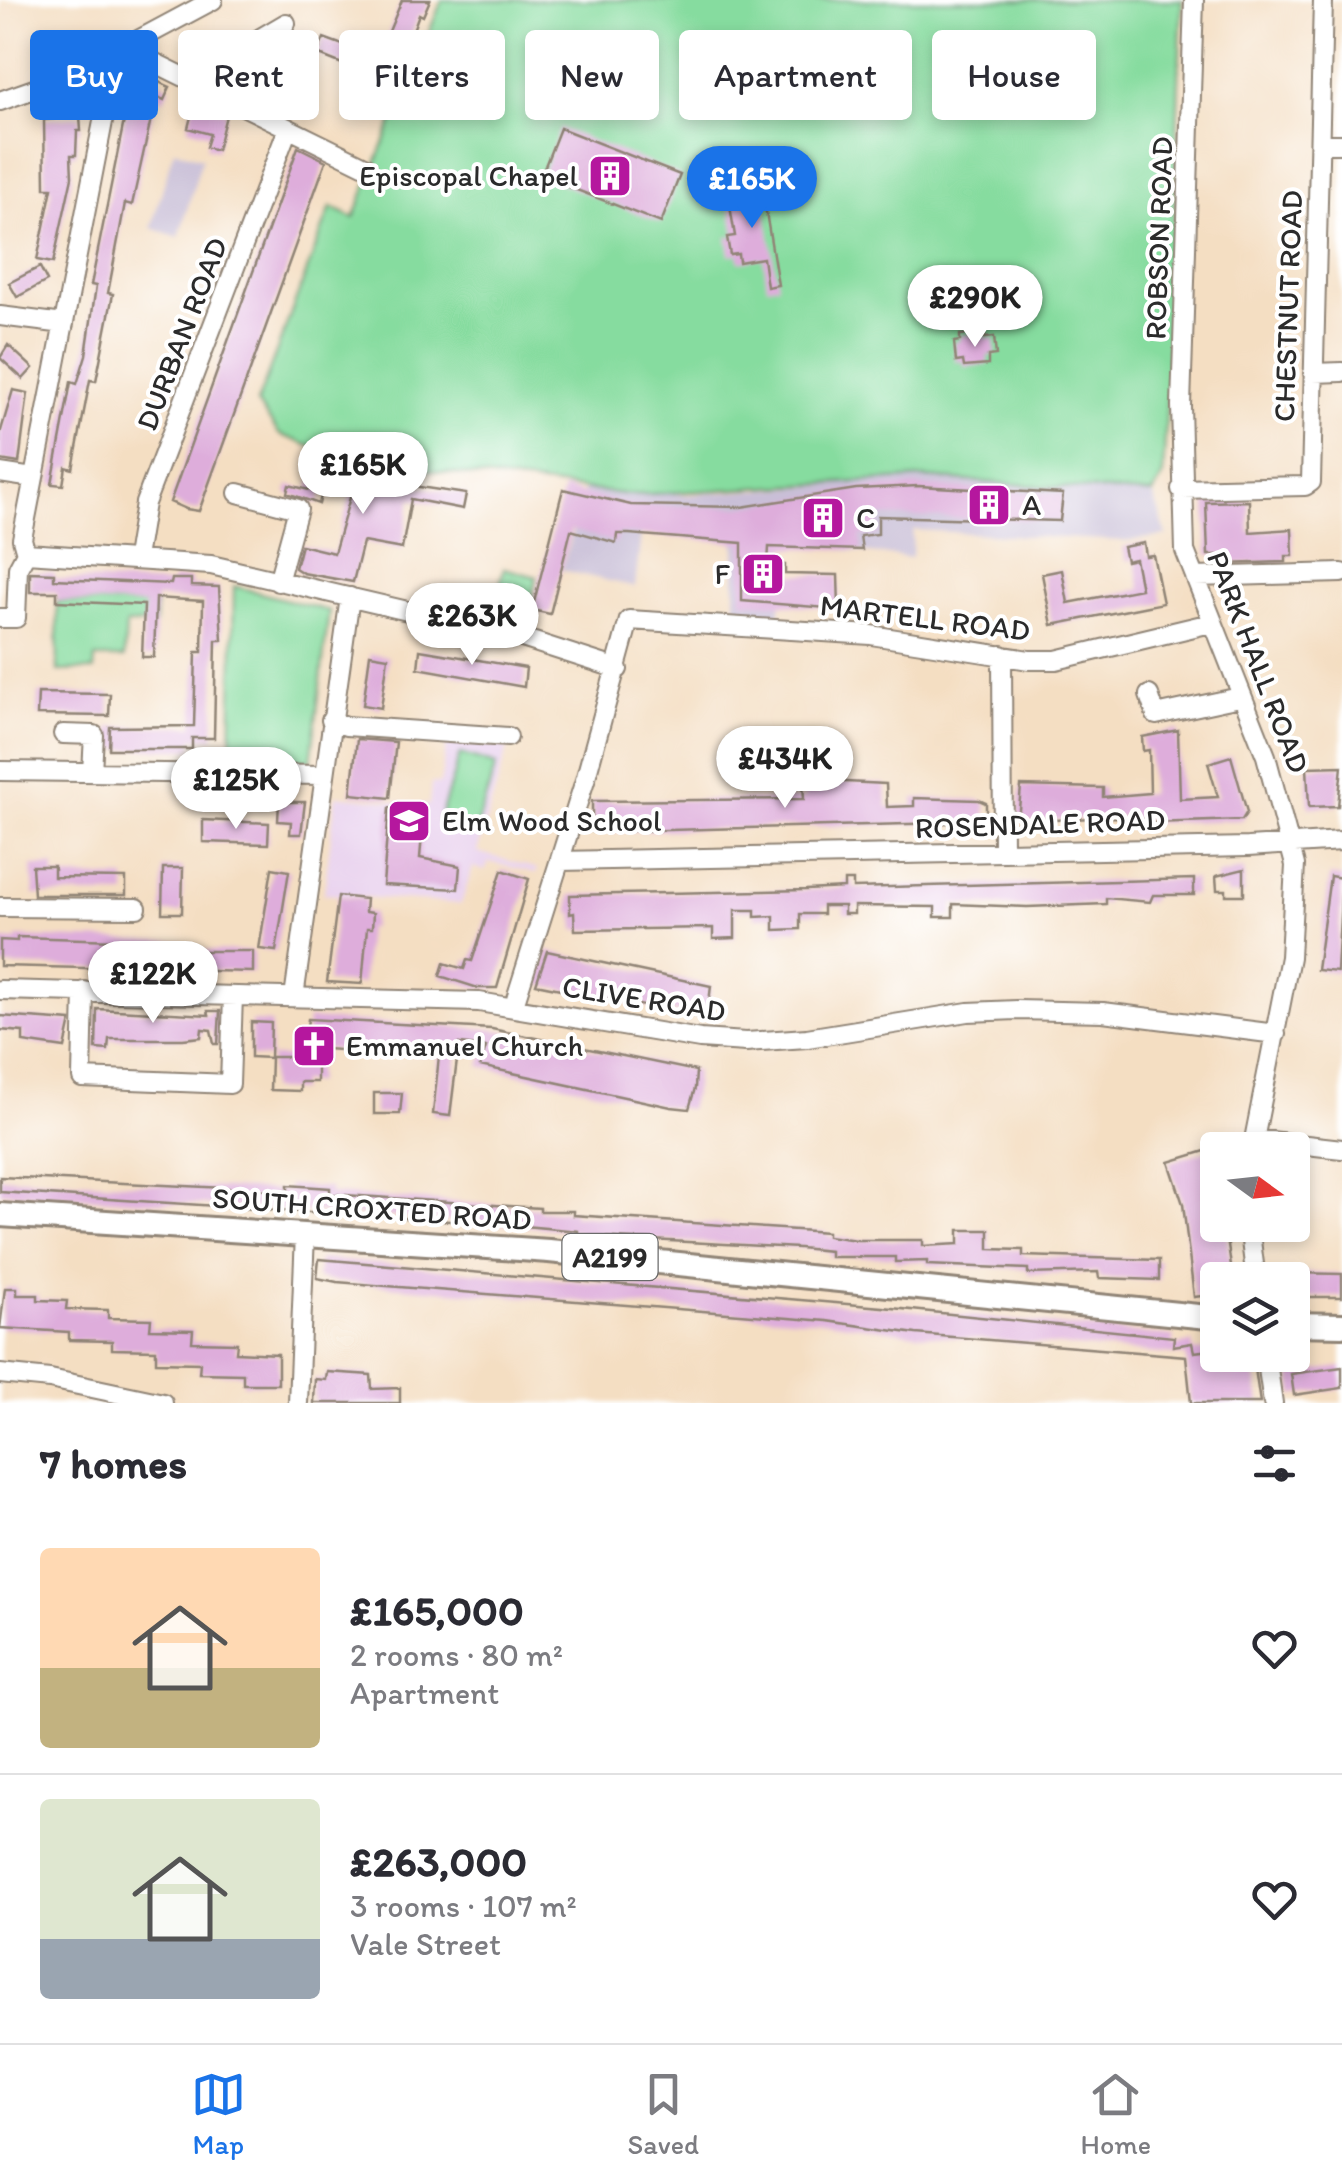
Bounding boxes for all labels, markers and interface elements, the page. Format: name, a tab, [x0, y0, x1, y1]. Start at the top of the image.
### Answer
chip: Buy	[30, 30, 158, 120]
chip: Rent	[178, 30, 319, 120]
chip: Filters	[339, 30, 505, 120]
chip: New	[525, 30, 659, 120]
chip: Apartment	[679, 30, 912, 120]
chip: House	[932, 30, 1096, 120]
street label: ROBSON ROAD	[1136, 136, 1181, 340]
pin: £165K	[682, 146, 822, 231]
building icon: Episcopal Chapel	[587, 153, 633, 199]
place label: Episcopal Chapel	[359, 157, 579, 194]
text: £165K	[709, 159, 795, 197]
street label: CHESTNUT ROAD	[1265, 189, 1310, 423]
street label: DURBAN ROAD	[128, 232, 235, 435]
pin: £290K	[905, 265, 1045, 350]
text: £290K	[930, 278, 1020, 316]
pin: £165K	[293, 432, 433, 517]
text: £165K	[320, 445, 406, 483]
building icon: A	[966, 482, 1012, 528]
place label: A	[1022, 486, 1041, 523]
building icon: C	[800, 495, 846, 541]
place label: C	[856, 499, 875, 536]
street label: PARK HALL ROAD	[1199, 546, 1318, 778]
building icon: F	[740, 551, 786, 597]
place label: F	[715, 555, 731, 592]
pin: £263K	[402, 583, 542, 668]
street label: MARTELL ROAD	[818, 586, 1032, 649]
text: £263K	[428, 596, 516, 634]
pin: £434K	[715, 726, 855, 811]
text: £434K	[738, 739, 832, 777]
pin: £125K	[166, 747, 306, 832]
text: £125K	[193, 760, 279, 798]
school or university icon: Elm Wood School	[386, 798, 432, 844]
street label: ROSENDALE ROAD	[914, 801, 1166, 846]
place label: Elm Wood School	[442, 802, 662, 839]
pin: £122K	[83, 941, 223, 1026]
text: £122K	[110, 954, 196, 992]
street label: CLIVE ROAD	[560, 967, 728, 1030]
church icon: Emmanuel Church	[291, 1023, 337, 1069]
place label: Emmanuel Church	[346, 1027, 583, 1064]
north arrow	[1200, 1132, 1310, 1242]
map controls	[1200, 1132, 1310, 1372]
street label: SOUTH CROXTED ROAD	[211, 1179, 533, 1238]
road number: A2199	[562, 1234, 658, 1280]
button: layers	[1200, 1262, 1310, 1372]
icon: filters	[1247, 1436, 1302, 1491]
text: 7 homes	[40, 1438, 187, 1489]
text: £165,000	[350, 1585, 524, 1636]
icon: home	[120, 1588, 240, 1708]
icon: heart	[1247, 1621, 1302, 1676]
text: 2 rooms · 80 m²	[350, 1636, 563, 1674]
text: Apartment	[350, 1674, 499, 1712]
text: £263,000	[350, 1836, 527, 1887]
icon: home	[120, 1839, 240, 1959]
icon: heart	[1247, 1872, 1302, 1927]
text: 3 rooms · 107 m²	[350, 1887, 577, 1925]
text: Vale Street	[350, 1925, 501, 1963]
tab: Map	[191, 2067, 246, 2161]
tab: Saved	[627, 2067, 699, 2161]
tab: Home	[1081, 2067, 1151, 2161]

